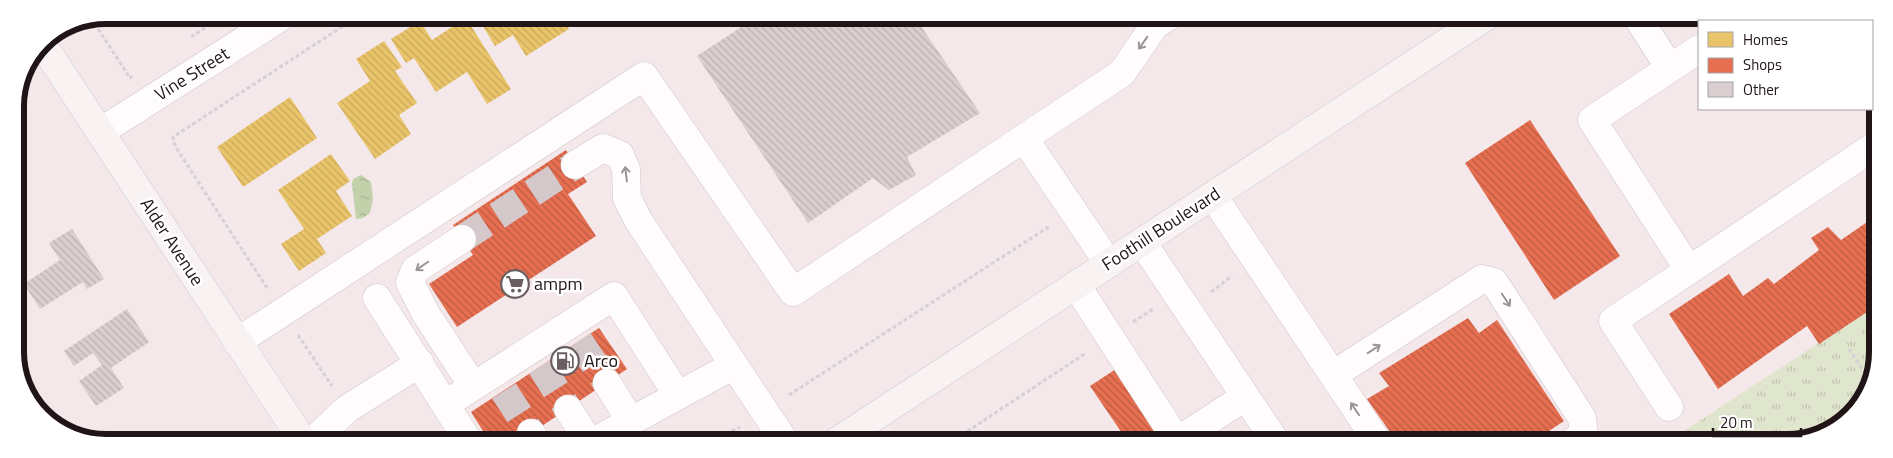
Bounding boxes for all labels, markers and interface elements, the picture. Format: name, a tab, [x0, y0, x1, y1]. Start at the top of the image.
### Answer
legend	[1698, 20, 1873, 110]
text: Homes	[1743, 28, 1788, 51]
one-way arrow	[1138, 35, 1148, 49]
street label: Vine Street	[149, 40, 235, 107]
text: Shops	[1743, 53, 1782, 76]
text: Other	[1743, 78, 1779, 101]
one-way arrow	[621, 167, 631, 183]
street label: Foothill Boulevard	[1096, 180, 1225, 277]
street label: Alder Avenue	[134, 192, 211, 291]
one-way arrow	[415, 261, 429, 271]
supermarket icon: ampm	[500, 269, 530, 299]
place label: ampm	[534, 270, 583, 297]
one-way arrow	[1501, 293, 1511, 307]
one-way arrow	[1367, 343, 1381, 353]
fuel station icon: Arco	[550, 346, 580, 376]
place label: Arco	[584, 347, 618, 374]
one-way arrow	[1350, 402, 1361, 416]
scale bar	[1713, 406, 1800, 438]
text: 20 m	[1720, 411, 1753, 434]

